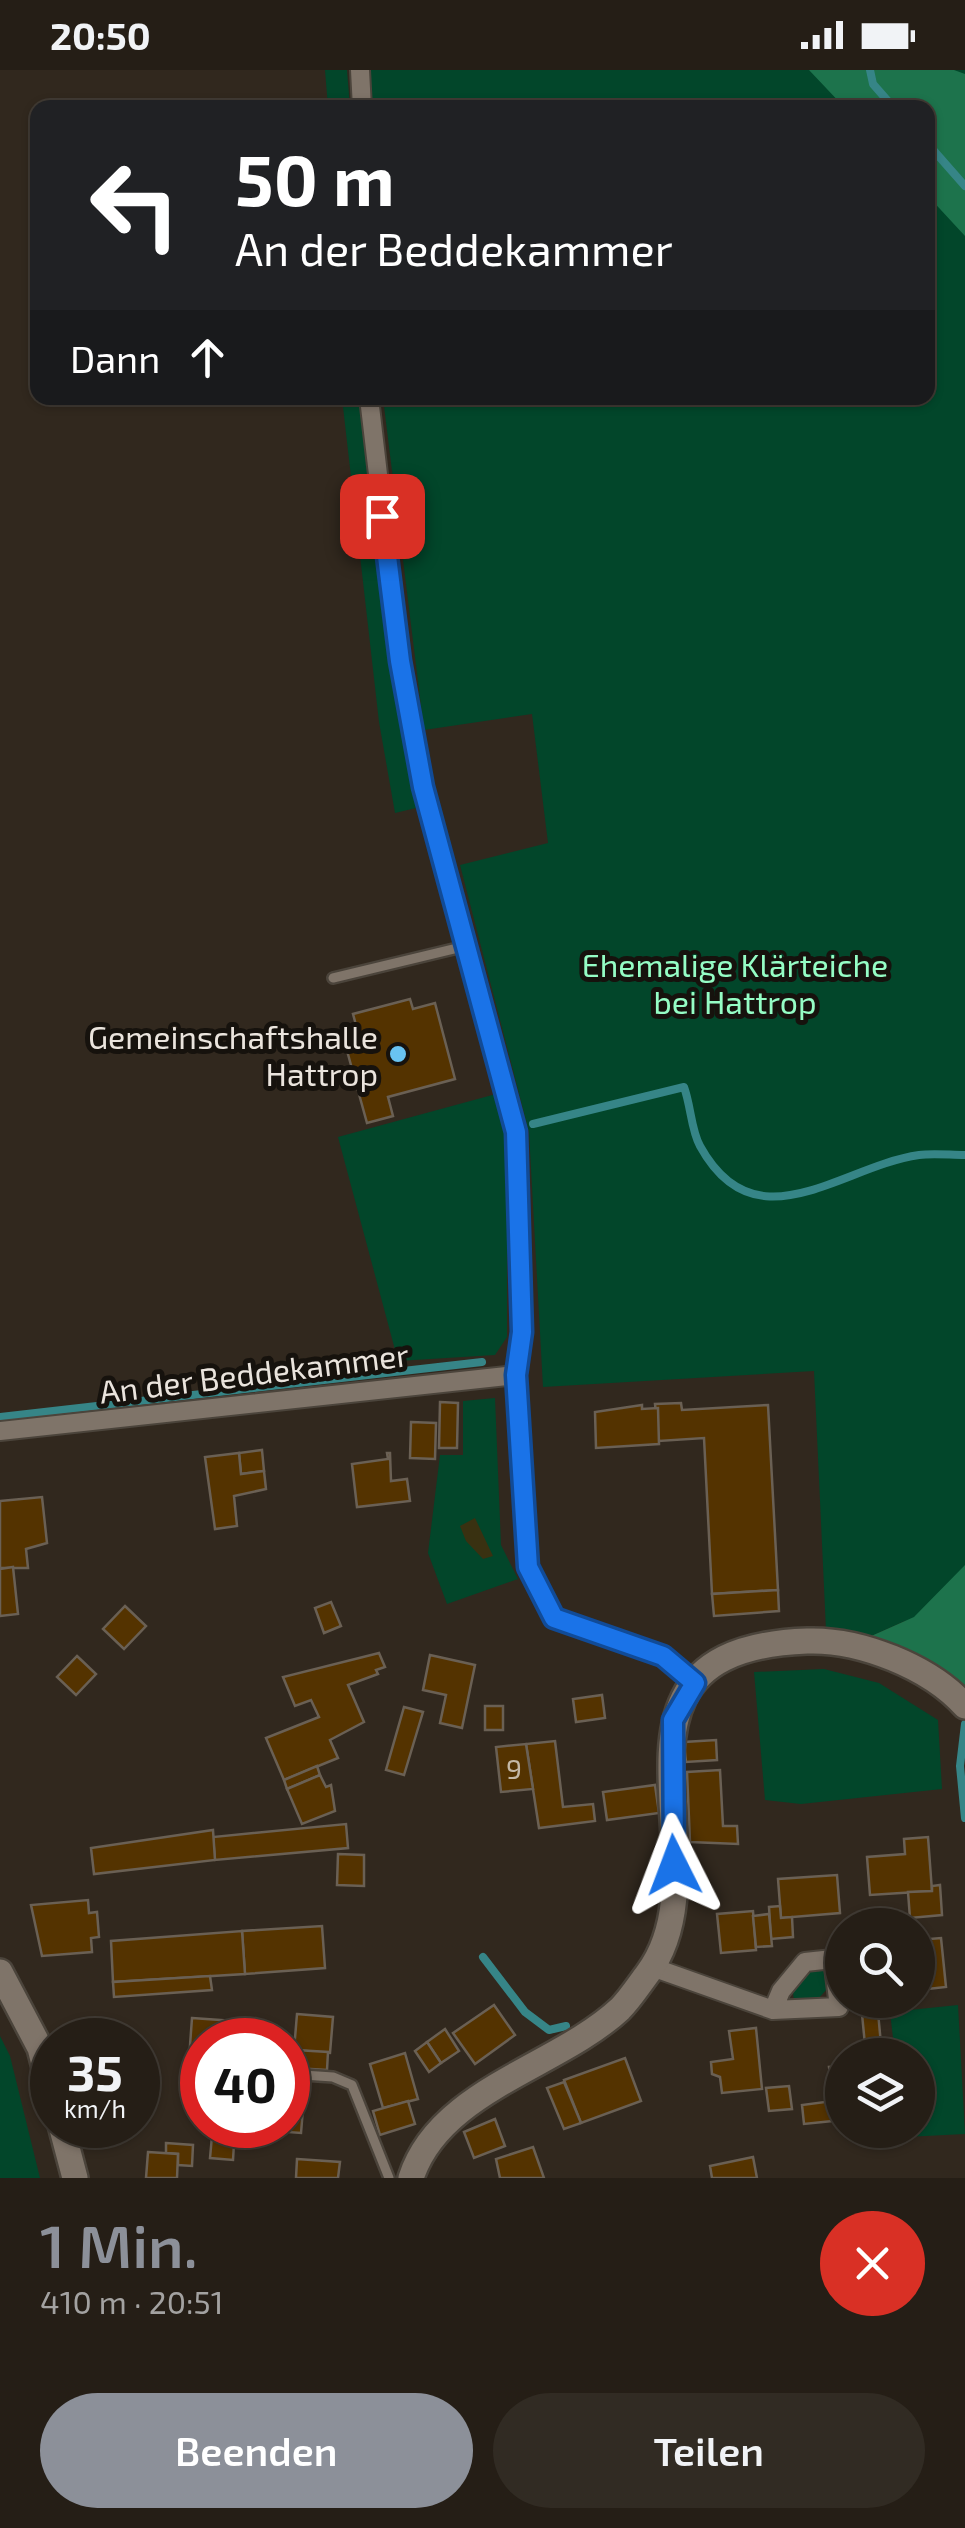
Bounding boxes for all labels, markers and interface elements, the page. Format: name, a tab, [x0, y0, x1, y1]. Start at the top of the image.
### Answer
text: 20:50	[50, 12, 151, 58]
text: 50 m	[235, 136, 395, 220]
icon: left	[70, 140, 200, 270]
text: An der Beddekammer	[235, 221, 673, 275]
icon: ahead	[180, 330, 235, 385]
text: Dann	[70, 335, 160, 381]
pin	[340, 474, 425, 559]
icon: arrive	[355, 489, 410, 544]
park label: Ehemalige Klärteiche bei Hattrop	[582, 945, 888, 1020]
place label: Gemeinschaftshalle Hattrop	[88, 1017, 378, 1092]
marker: Gemeinschaftshalle Hattrop	[387, 1043, 409, 1065]
street label: An der Beddekammer	[97, 1334, 411, 1410]
house number: 9	[506, 1751, 522, 1785]
position arrow	[622, 1813, 726, 1917]
map controls	[825, 1908, 935, 2148]
button: search	[825, 1908, 935, 2018]
speed limit sign: 40	[180, 2018, 310, 2148]
button: layers	[825, 2038, 935, 2148]
text: 35	[67, 2041, 123, 2101]
text: km/h	[64, 2093, 126, 2123]
text: 1 Min.	[40, 2208, 198, 2280]
button: close	[820, 2211, 925, 2316]
text: 410 m · 20:51	[40, 2282, 223, 2320]
button: Beenden	[40, 2393, 473, 2508]
button: Teilen	[493, 2393, 925, 2508]

